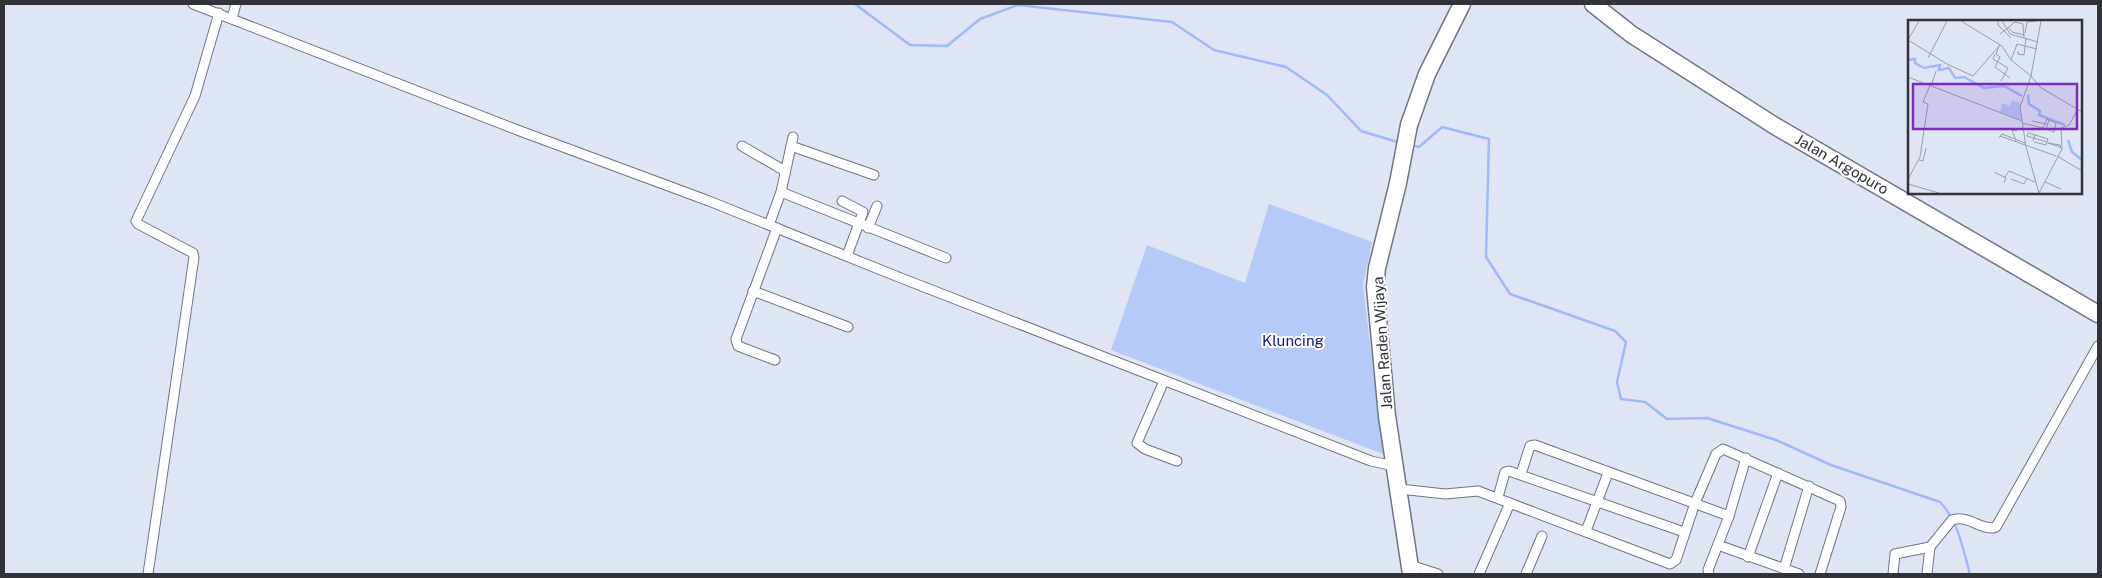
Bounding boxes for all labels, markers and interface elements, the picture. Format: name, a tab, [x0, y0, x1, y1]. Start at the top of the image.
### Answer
inset map	[1908, 20, 2082, 194]
street label: Jalan Argopuro	[1792, 130, 1892, 198]
street label: Jalan Raden Wijaya	[1369, 276, 1395, 410]
park label: Kluncing	[1262, 332, 1324, 349]

